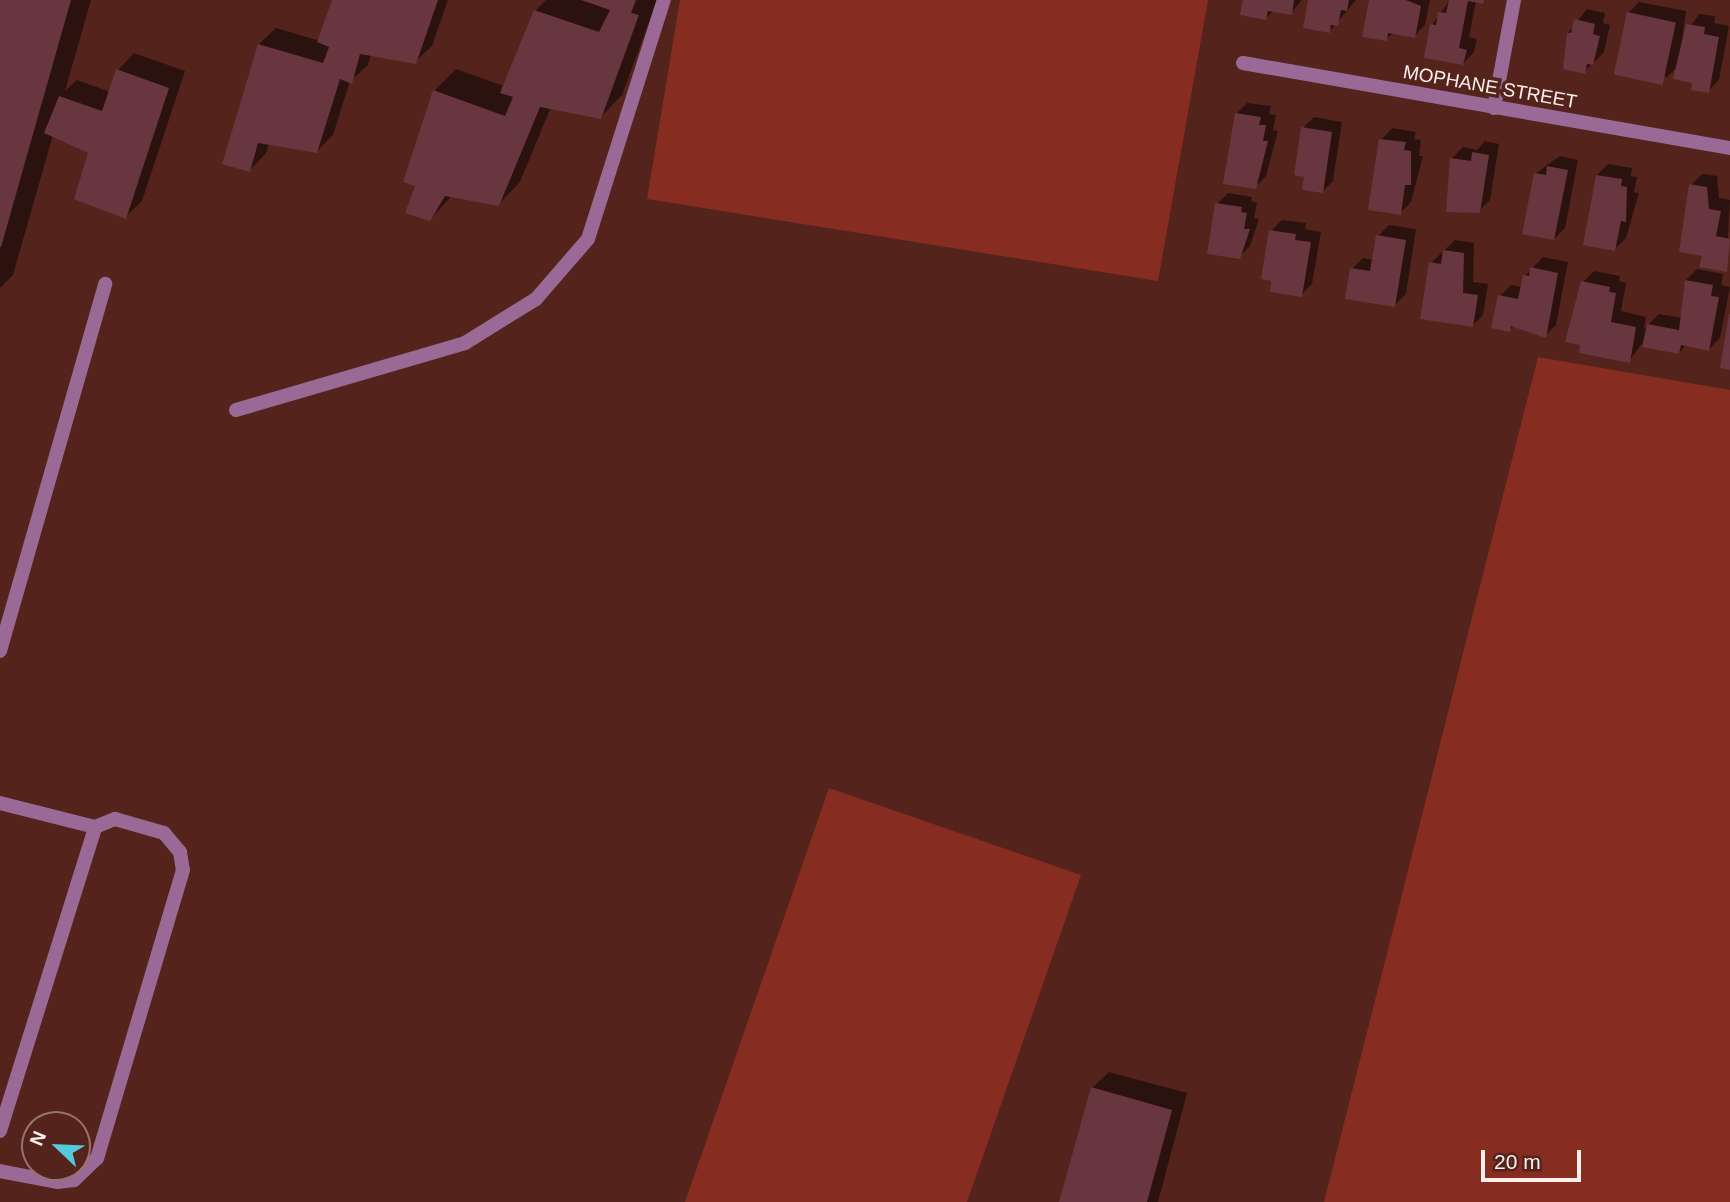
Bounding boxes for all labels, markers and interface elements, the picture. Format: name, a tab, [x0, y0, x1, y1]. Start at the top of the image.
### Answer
street label: MOPHANE STREET	[1401, 60, 1579, 114]
north arrow	[21, 1111, 91, 1181]
text: N	[26, 1128, 50, 1149]
scale bar	[1485, 1136, 1585, 1180]
text: 20 m	[1494, 1150, 1541, 1173]

